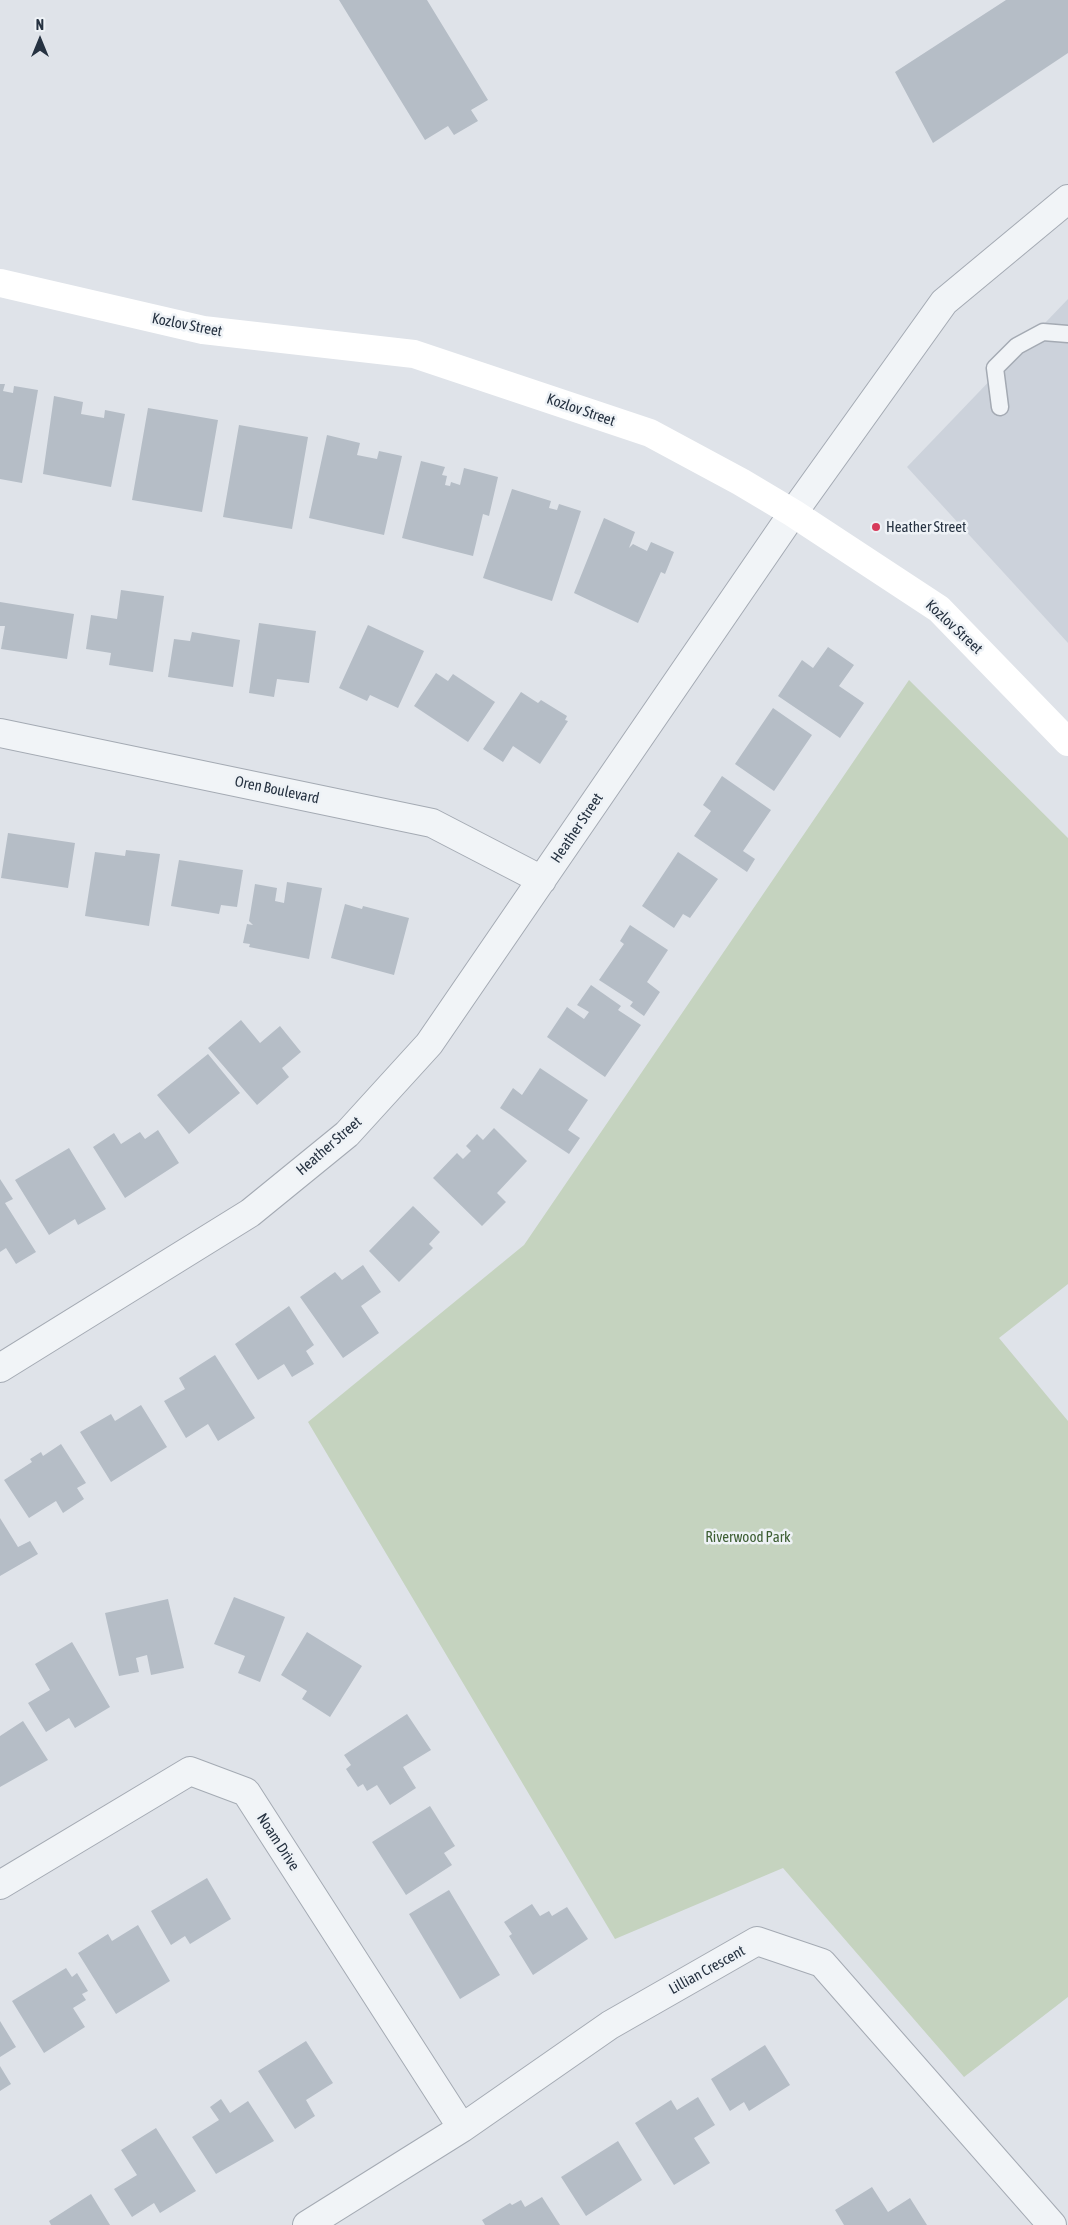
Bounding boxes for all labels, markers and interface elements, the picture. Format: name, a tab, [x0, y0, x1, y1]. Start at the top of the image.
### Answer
north arrow	[15, 15, 65, 65]
text: N	[36, 17, 44, 33]
street label: Kozlov Street	[150, 309, 224, 341]
street label: Kozlov Street	[544, 390, 618, 430]
place label: Heather Street	[886, 518, 966, 536]
marker: Heather Street	[870, 521, 882, 533]
street label: Kozlov Street	[922, 596, 986, 658]
street label: Oren Boulevard	[233, 772, 321, 808]
street label: Heather Street	[547, 790, 607, 866]
street label: Heather Street	[293, 1113, 365, 1179]
park label: Riverwood Park	[705, 1528, 791, 1546]
street label: Noam Drive	[253, 1810, 303, 1874]
street label: Lillian Crescent	[666, 1942, 748, 1998]

